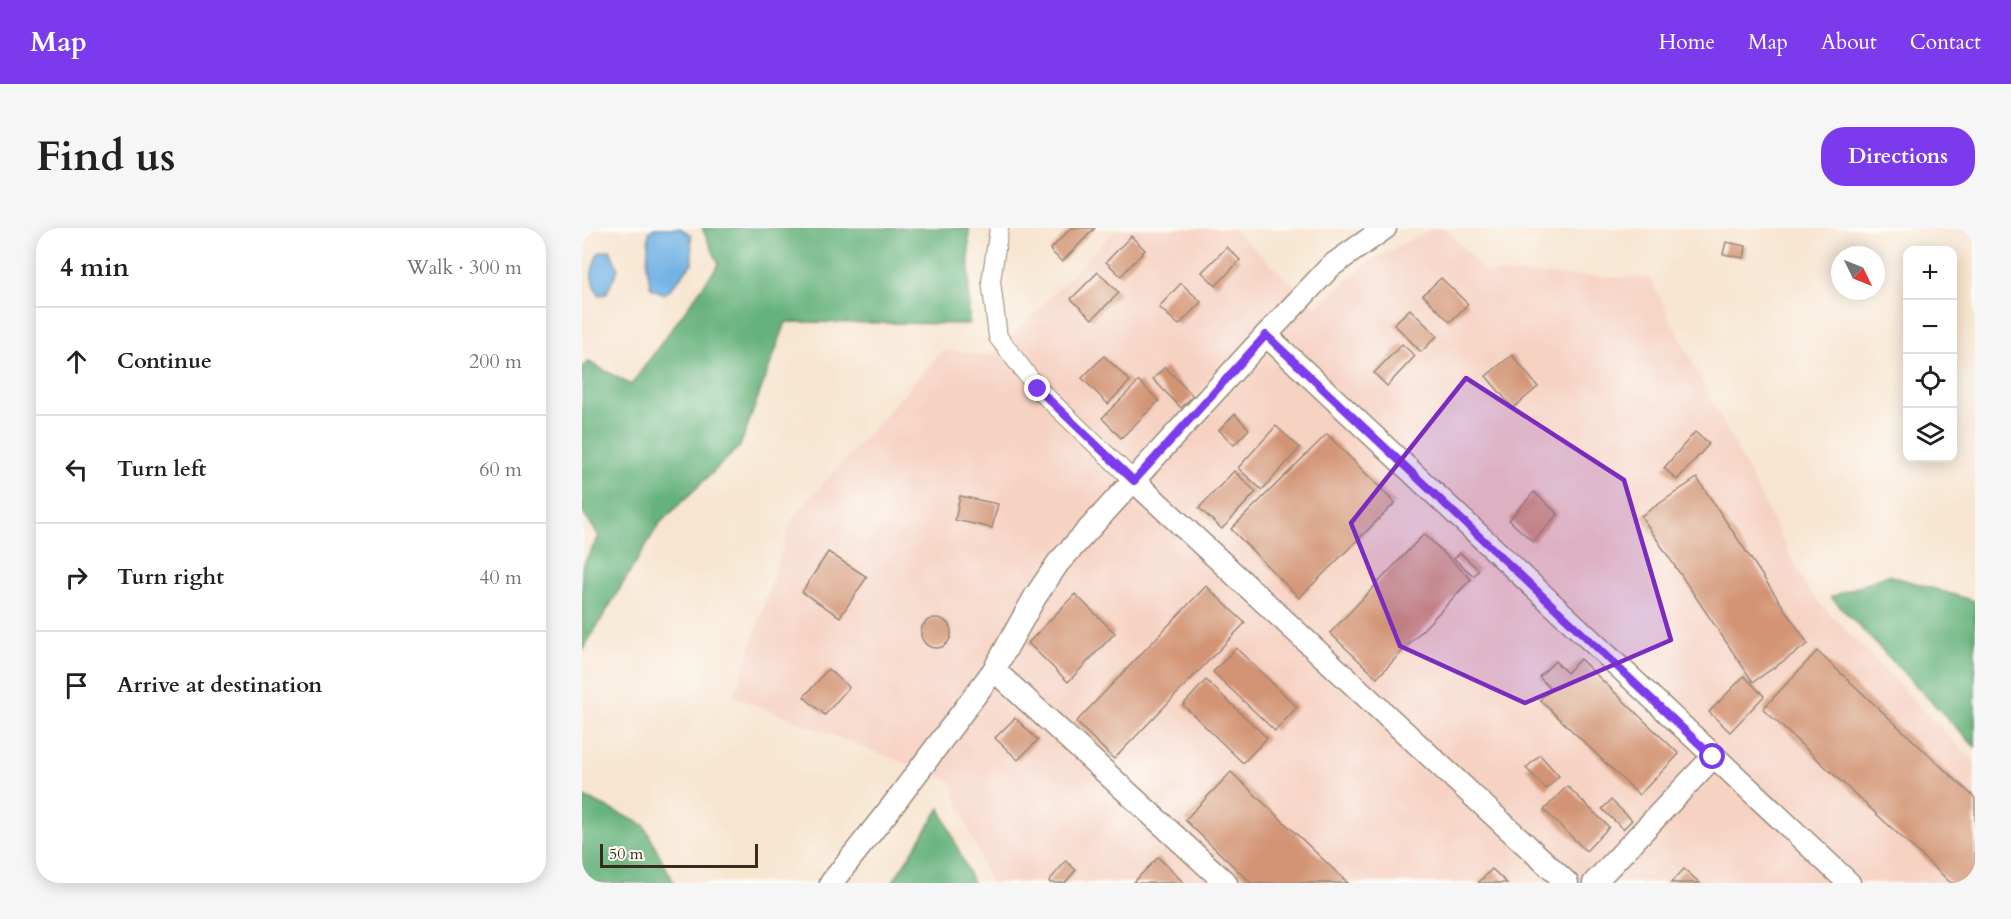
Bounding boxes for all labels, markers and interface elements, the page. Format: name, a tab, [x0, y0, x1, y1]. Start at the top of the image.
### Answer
text: Map	[30, 23, 87, 61]
text: Home	[1659, 28, 1715, 57]
text: Map	[1748, 28, 1788, 57]
text: About	[1821, 28, 1877, 57]
text: Contact	[1910, 28, 1981, 57]
button: Directions	[1821, 127, 1975, 186]
text: Find us	[36, 128, 176, 185]
north arrow	[1831, 246, 1885, 300]
map controls	[1903, 246, 1957, 462]
button: +	[1903, 246, 1957, 300]
text: 4 min	[60, 250, 129, 285]
text: Walk · 300 m	[407, 254, 522, 281]
button: −	[1903, 300, 1957, 354]
icon: ahead	[60, 345, 93, 378]
text: Continue	[117, 346, 212, 376]
text: 200 m	[469, 348, 522, 375]
button: locate	[1903, 354, 1957, 408]
route end	[1024, 375, 1050, 401]
button: layers	[1903, 408, 1957, 462]
icon: left	[60, 453, 93, 486]
text: Turn left	[117, 454, 206, 484]
text: 60 m	[479, 456, 522, 483]
icon: right	[60, 561, 93, 594]
text: Turn right	[117, 562, 224, 592]
text: 40 m	[479, 564, 522, 591]
icon: arrive	[60, 669, 93, 702]
text: Arrive at destination	[117, 670, 322, 700]
route start	[1699, 743, 1725, 769]
scale bar	[600, 841, 758, 868]
text: 50 m	[609, 843, 643, 865]

